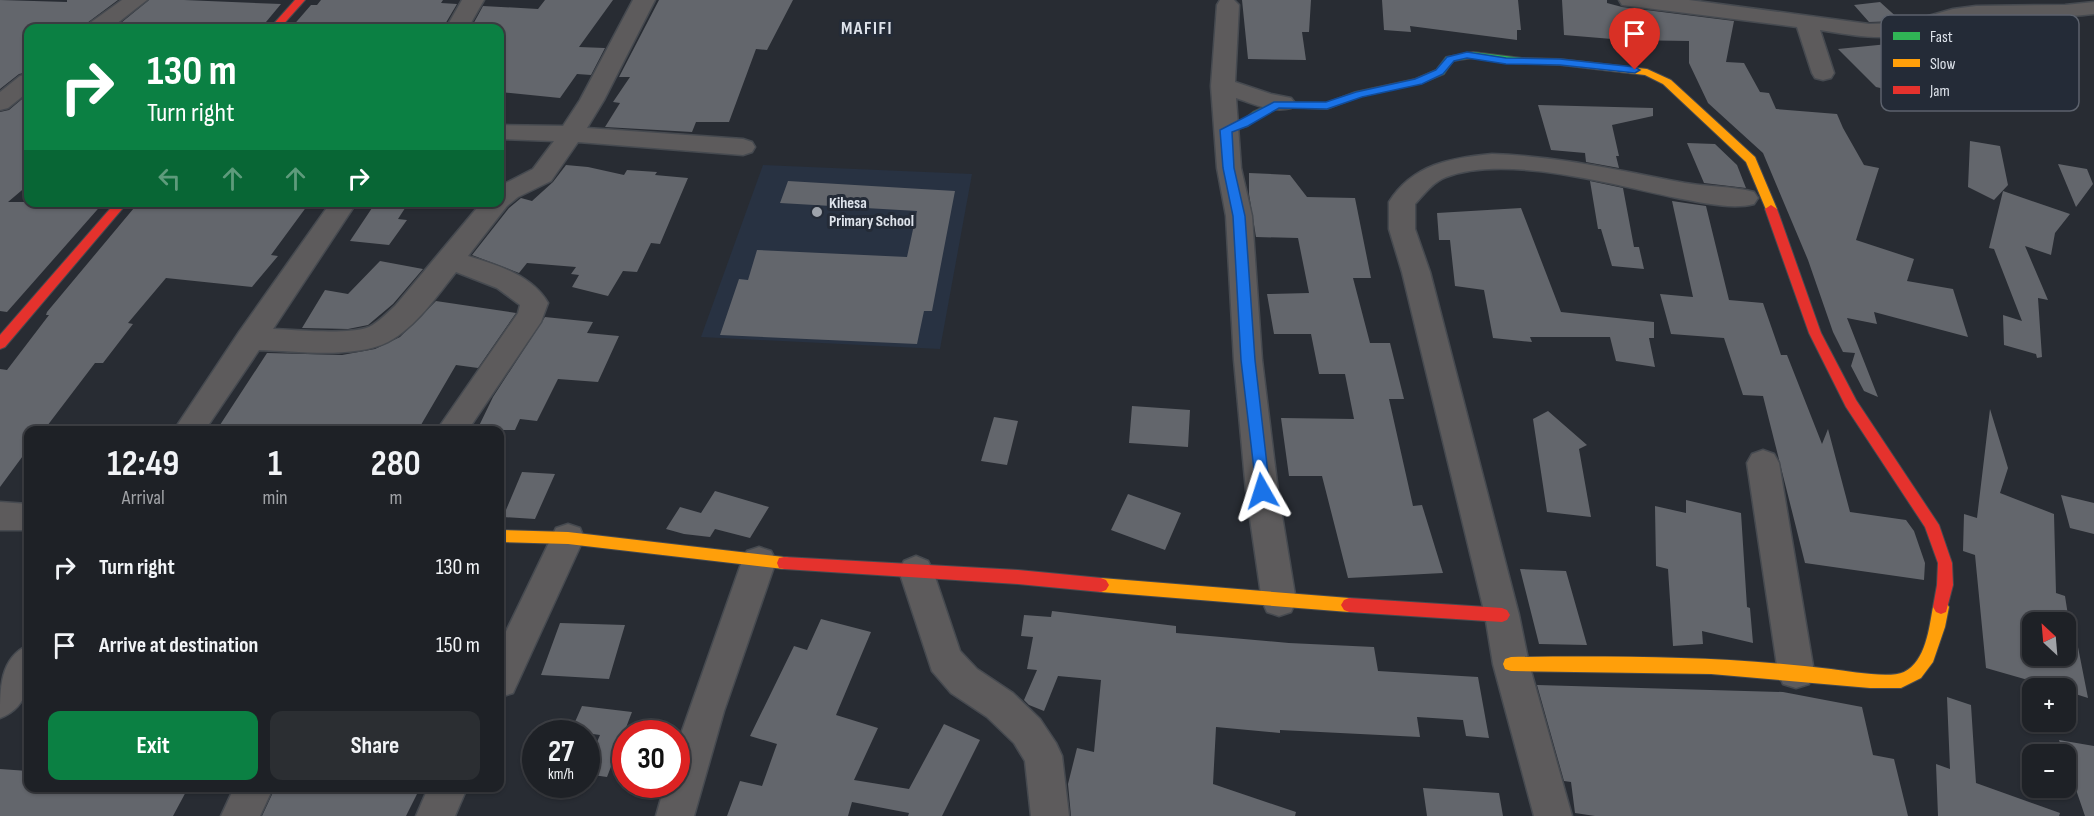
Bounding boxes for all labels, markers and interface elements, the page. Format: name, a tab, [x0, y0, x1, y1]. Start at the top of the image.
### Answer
pin	[1609, 8, 1660, 70]
legend	[1881, 15, 2079, 111]
icon: arrive	[1618, 17, 1651, 50]
district label: MAFIFI	[841, 18, 893, 39]
text: Fast	[1930, 28, 1953, 47]
text: 130 m	[147, 46, 237, 97]
icon: right	[48, 48, 126, 126]
text: Slow	[1930, 55, 1955, 74]
text: Jam	[1929, 82, 1950, 101]
text: Turn right	[147, 97, 234, 129]
icon: left	[153, 162, 186, 195]
icon: ahead	[216, 162, 249, 195]
icon: ahead	[279, 162, 312, 195]
icon: right	[342, 162, 375, 195]
place label: Kihesa Primary School	[829, 194, 914, 231]
marker: Kihesa Primary School	[810, 205, 824, 219]
text: 12:49	[107, 443, 179, 486]
text: 1	[268, 443, 282, 486]
text: 280	[371, 443, 421, 486]
position arrow	[1230, 459, 1294, 523]
text: Arrival	[122, 486, 165, 510]
text: min	[263, 486, 288, 510]
text: m	[389, 486, 402, 510]
icon: right	[48, 551, 81, 584]
text: Turn right	[99, 554, 175, 581]
text: 130 m	[436, 554, 480, 581]
north arrow	[2022, 612, 2076, 666]
map controls	[2022, 612, 2076, 798]
icon: arrive	[48, 629, 81, 662]
text: Arrive at destination	[99, 632, 258, 659]
text: 150 m	[436, 632, 480, 659]
button: +	[2022, 678, 2076, 732]
button: Exit	[48, 711, 258, 780]
button: Share	[270, 711, 480, 780]
speed limit sign: 30	[612, 720, 690, 798]
text: 27	[548, 734, 574, 770]
button: −	[2022, 744, 2076, 798]
text: km/h	[548, 765, 574, 784]

